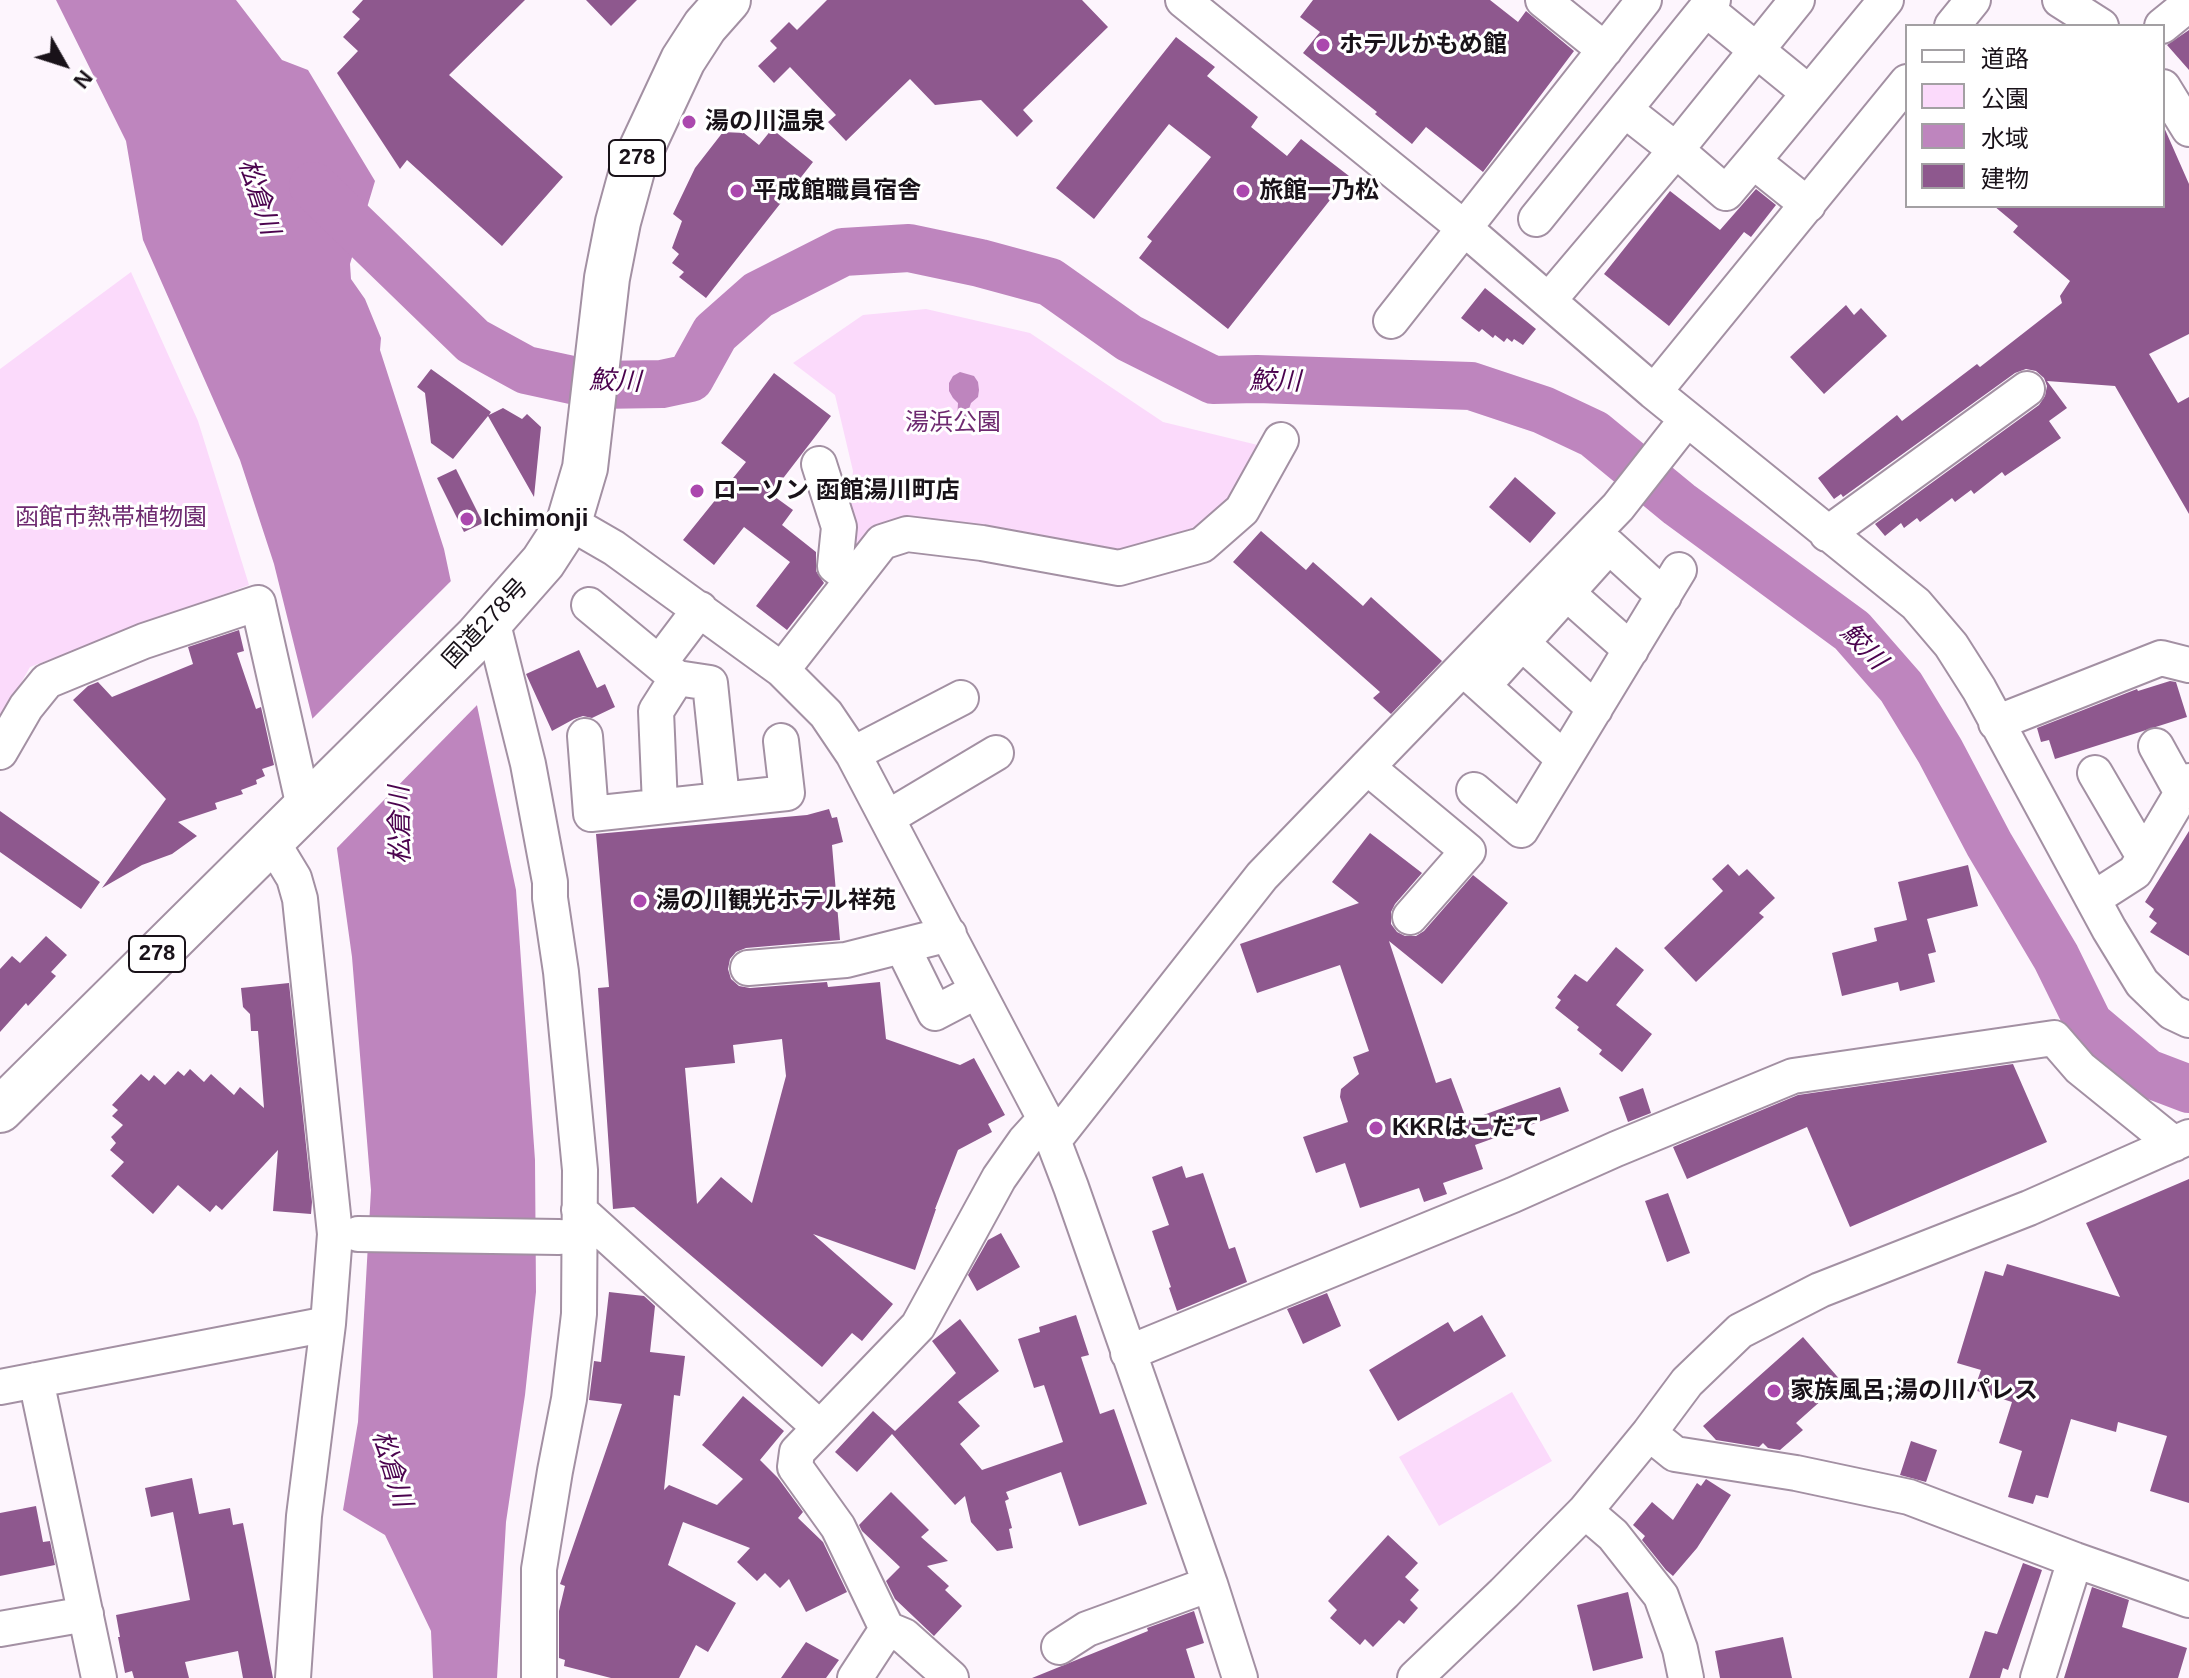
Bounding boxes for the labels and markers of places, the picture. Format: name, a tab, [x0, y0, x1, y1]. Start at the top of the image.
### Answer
place label: ホテルかもめ館	[1339, 31, 1507, 59]
marker: ホテルかもめ館	[1314, 36, 1332, 54]
place label: 湯の川温泉	[705, 108, 825, 136]
marker: 湯の川温泉	[680, 113, 698, 131]
place label: 平成館職員宿舎	[753, 177, 921, 205]
place label: 旅館一乃松	[1259, 177, 1379, 205]
marker: 平成館職員宿舎	[728, 182, 746, 200]
marker: 旅館一乃松	[1234, 182, 1252, 200]
place label: ローソン 函館湯川町店	[713, 477, 960, 505]
marker: ローソン 函館湯川町店	[688, 482, 706, 500]
place label: Ichimonji	[483, 505, 588, 533]
marker: Ichimonji	[458, 510, 476, 528]
place label: 湯の川観光ホテル祥苑	[656, 887, 896, 915]
marker: 湯の川観光ホテル祥苑	[631, 892, 649, 910]
place label: KKRはこだて	[1392, 1114, 1540, 1142]
marker: KKRはこだて	[1367, 1119, 1385, 1137]
place label: 家族風呂;湯の川パレス	[1790, 1377, 2038, 1405]
marker: 家族風呂;湯の川パレス	[1765, 1382, 1783, 1400]

